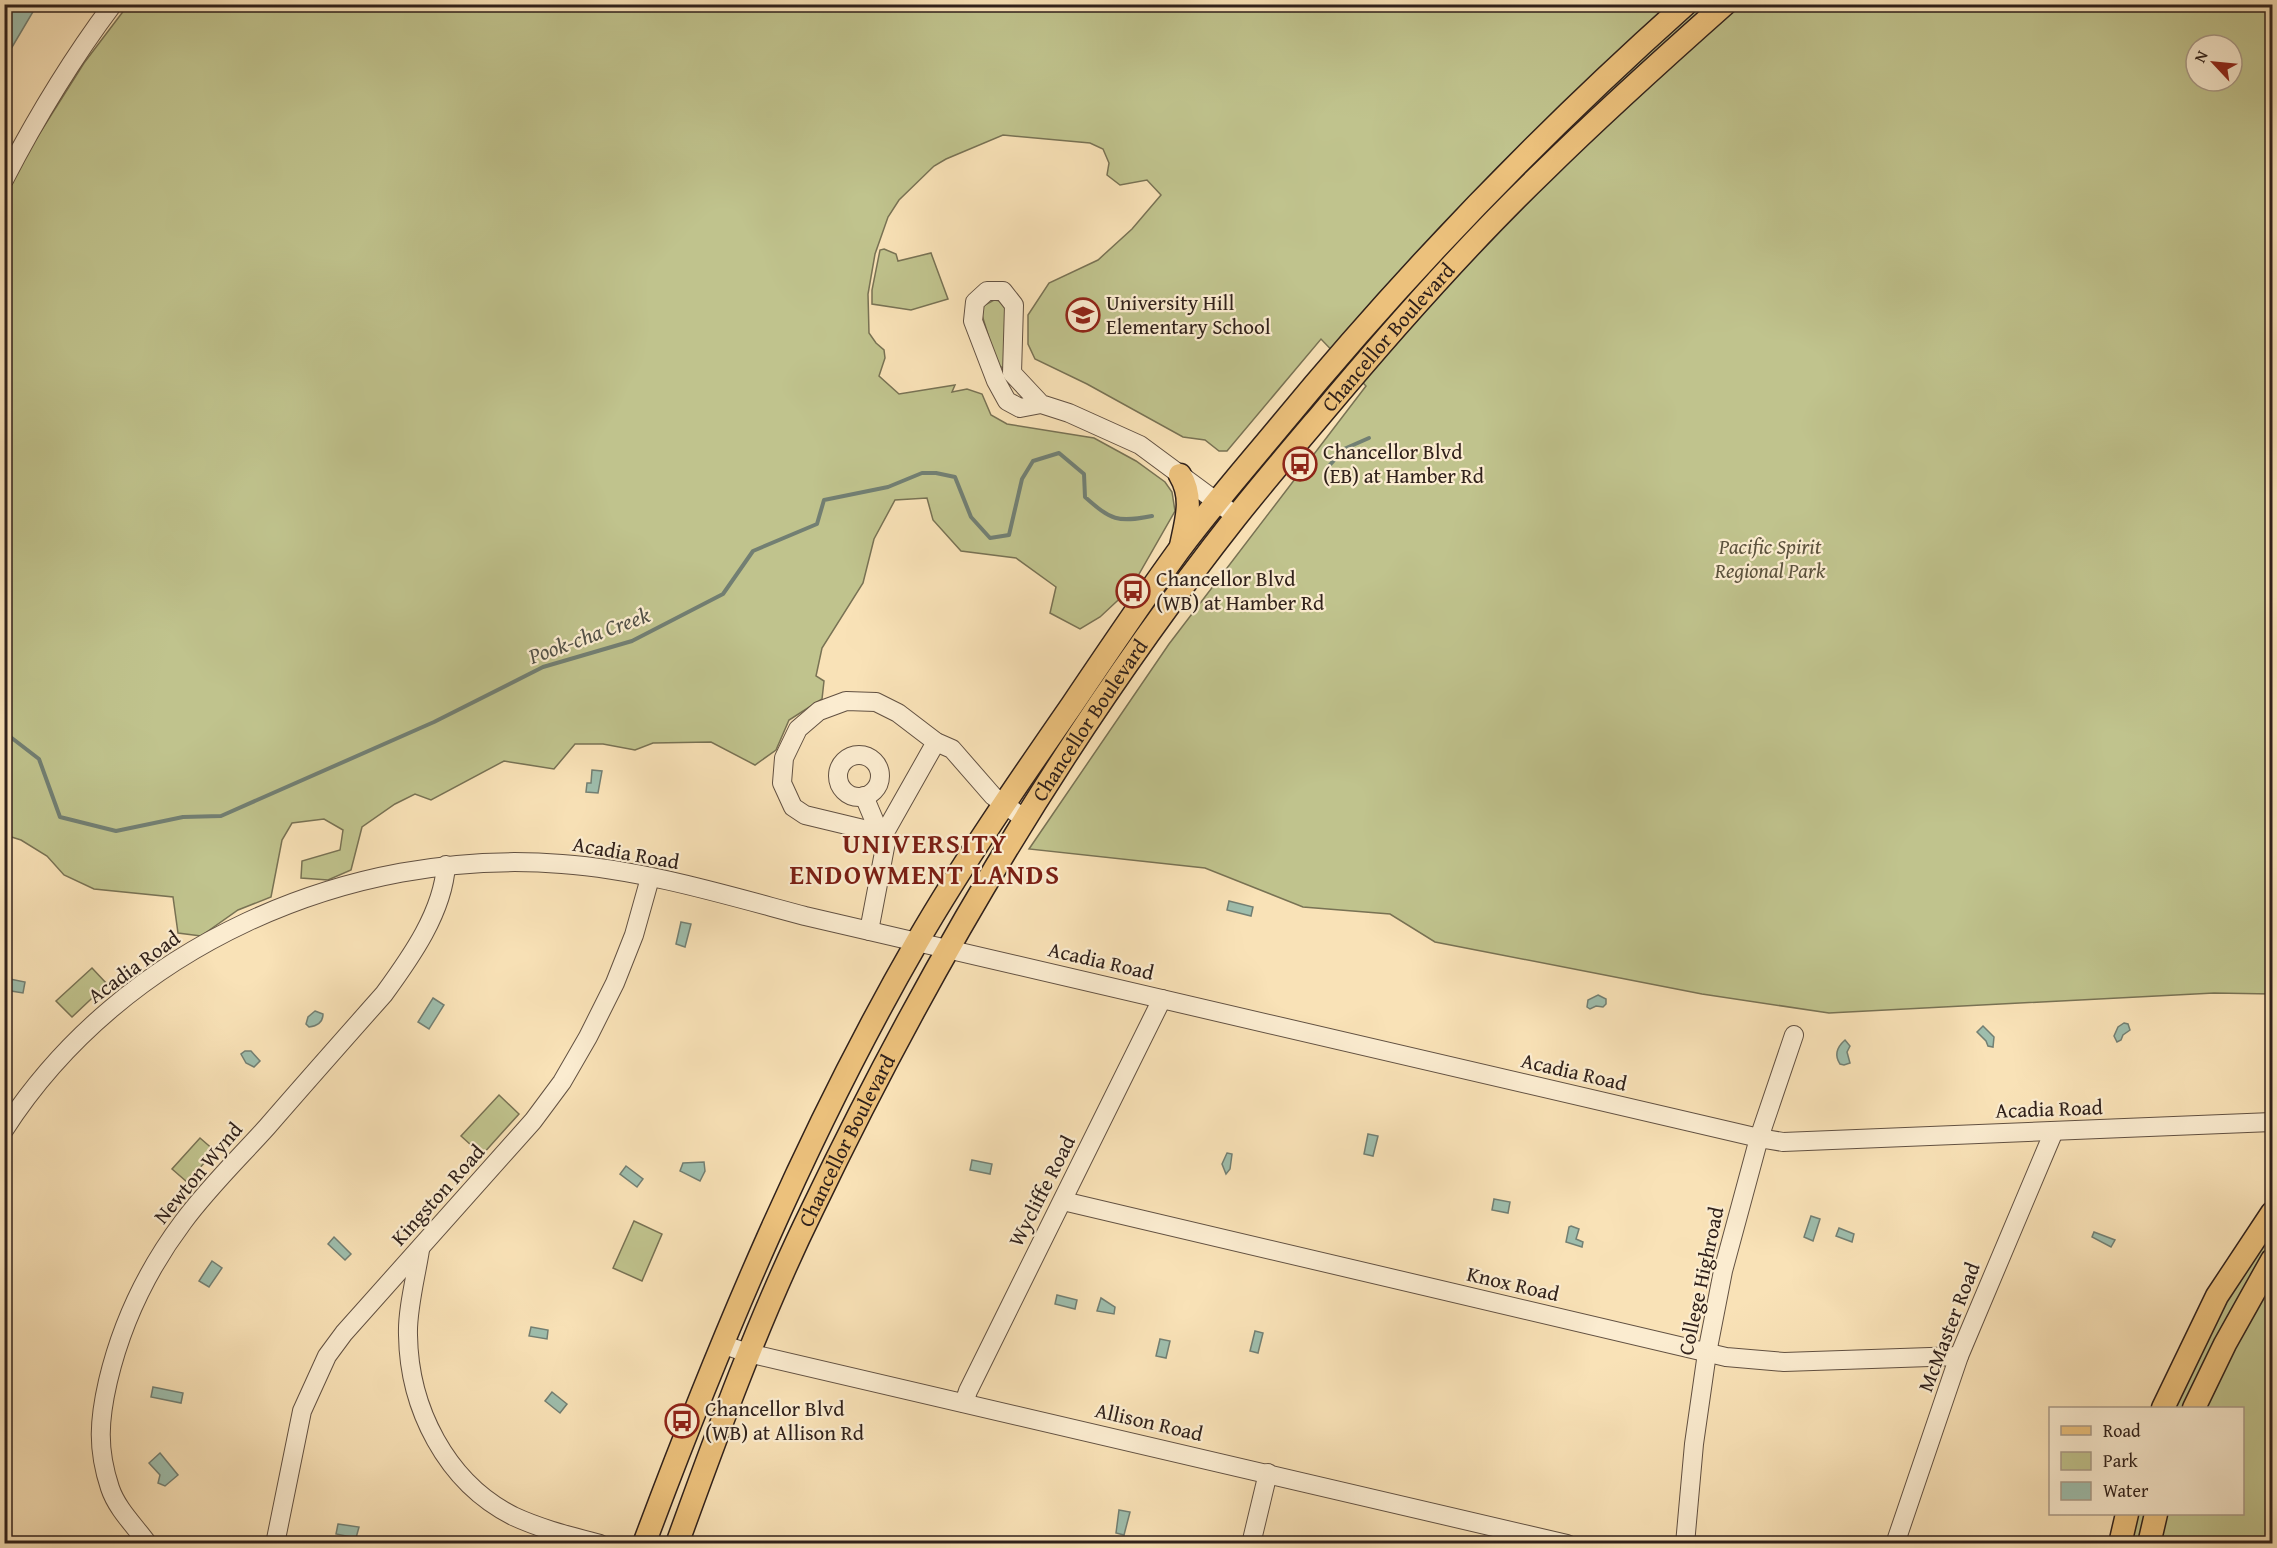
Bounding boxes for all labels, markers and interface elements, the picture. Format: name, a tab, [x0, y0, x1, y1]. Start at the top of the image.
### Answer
north arrow	[2184, 33, 2244, 93]
text: N	[2187, 46, 2214, 66]
street label: Chancellor Boulevard	[1314, 255, 1462, 418]
place label: University Hill Elementary School	[1106, 287, 1271, 342]
school or university icon: University Hill Elementary School	[1065, 297, 1101, 333]
place label: Chancellor Blvd (EB) at Hamber Rd	[1323, 436, 1485, 491]
bus stop icon: Chancellor Blvd (EB) at Hamber Rd	[1282, 446, 1318, 482]
park label: Pacific Spirit Regional Park	[1714, 531, 1826, 586]
place label: Chancellor Blvd (WB) at Hamber Rd	[1156, 563, 1325, 618]
bus stop icon: Chancellor Blvd (WB) at Hamber Rd	[1115, 573, 1151, 609]
water label: Pook-cha Creek	[523, 598, 655, 672]
street label: Chancellor Boulevard	[1024, 632, 1155, 807]
district label: UNIVERSITY ENDOWMENT LANDS	[789, 823, 1061, 894]
street label: Acadia Road	[570, 828, 683, 877]
street label: Acadia Road	[81, 922, 187, 1011]
street label: Acadia Road	[1045, 933, 1158, 988]
street label: Acadia Road	[1518, 1044, 1631, 1099]
street label: Chancellor Boulevard	[790, 1048, 903, 1232]
street label: Acadia Road	[1995, 1091, 2104, 1126]
street label: Newton Wynd	[146, 1114, 250, 1230]
street label: Wycliffe Road	[1000, 1129, 1083, 1252]
street label: Kingston Road	[383, 1136, 492, 1252]
street label: College Highroad	[1670, 1203, 1732, 1358]
street label: McMaster Road	[1910, 1257, 1988, 1396]
street label: Knox Road	[1464, 1258, 1563, 1309]
place label: Chancellor Blvd (WB) at Allison Rd	[705, 1393, 865, 1448]
street label: Allison Road	[1092, 1394, 1207, 1449]
bus stop icon: Chancellor Blvd (WB) at Allison Rd	[664, 1403, 700, 1439]
legend	[2049, 1407, 2244, 1515]
text: Road	[2103, 1417, 2141, 1444]
text: Park	[2103, 1447, 2139, 1474]
text: Water	[2103, 1477, 2149, 1504]

